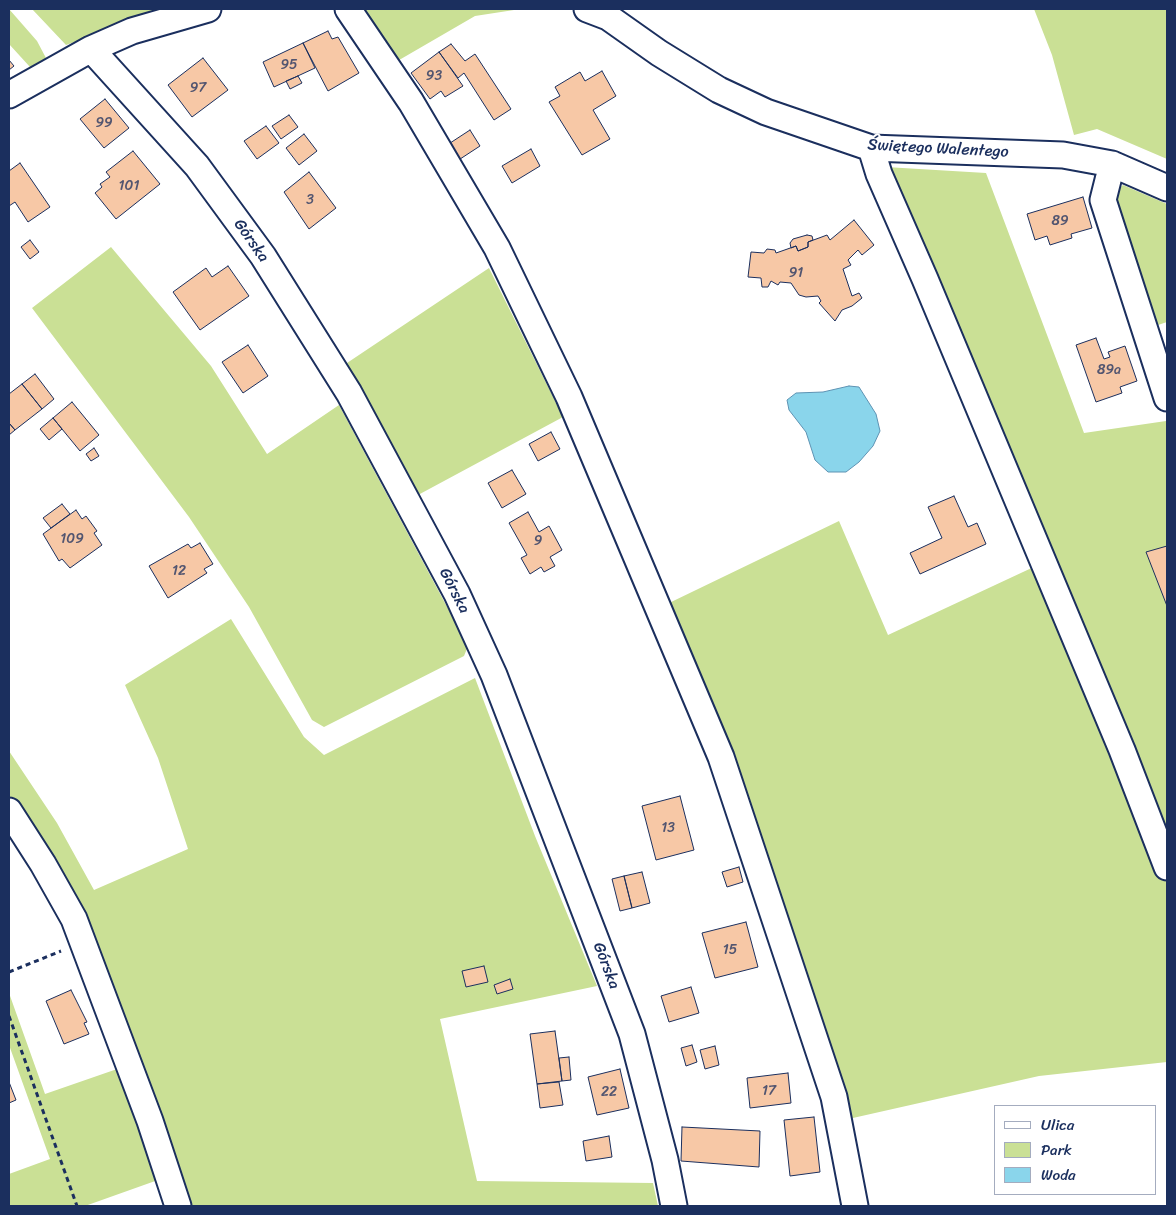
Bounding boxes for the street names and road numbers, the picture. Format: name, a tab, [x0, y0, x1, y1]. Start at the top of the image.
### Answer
street label: Świętego Walentego	[867, 136, 1009, 162]
street label: Górska	[229, 216, 273, 266]
street label: Górska	[434, 565, 474, 617]
street label: Górska	[588, 940, 624, 992]

